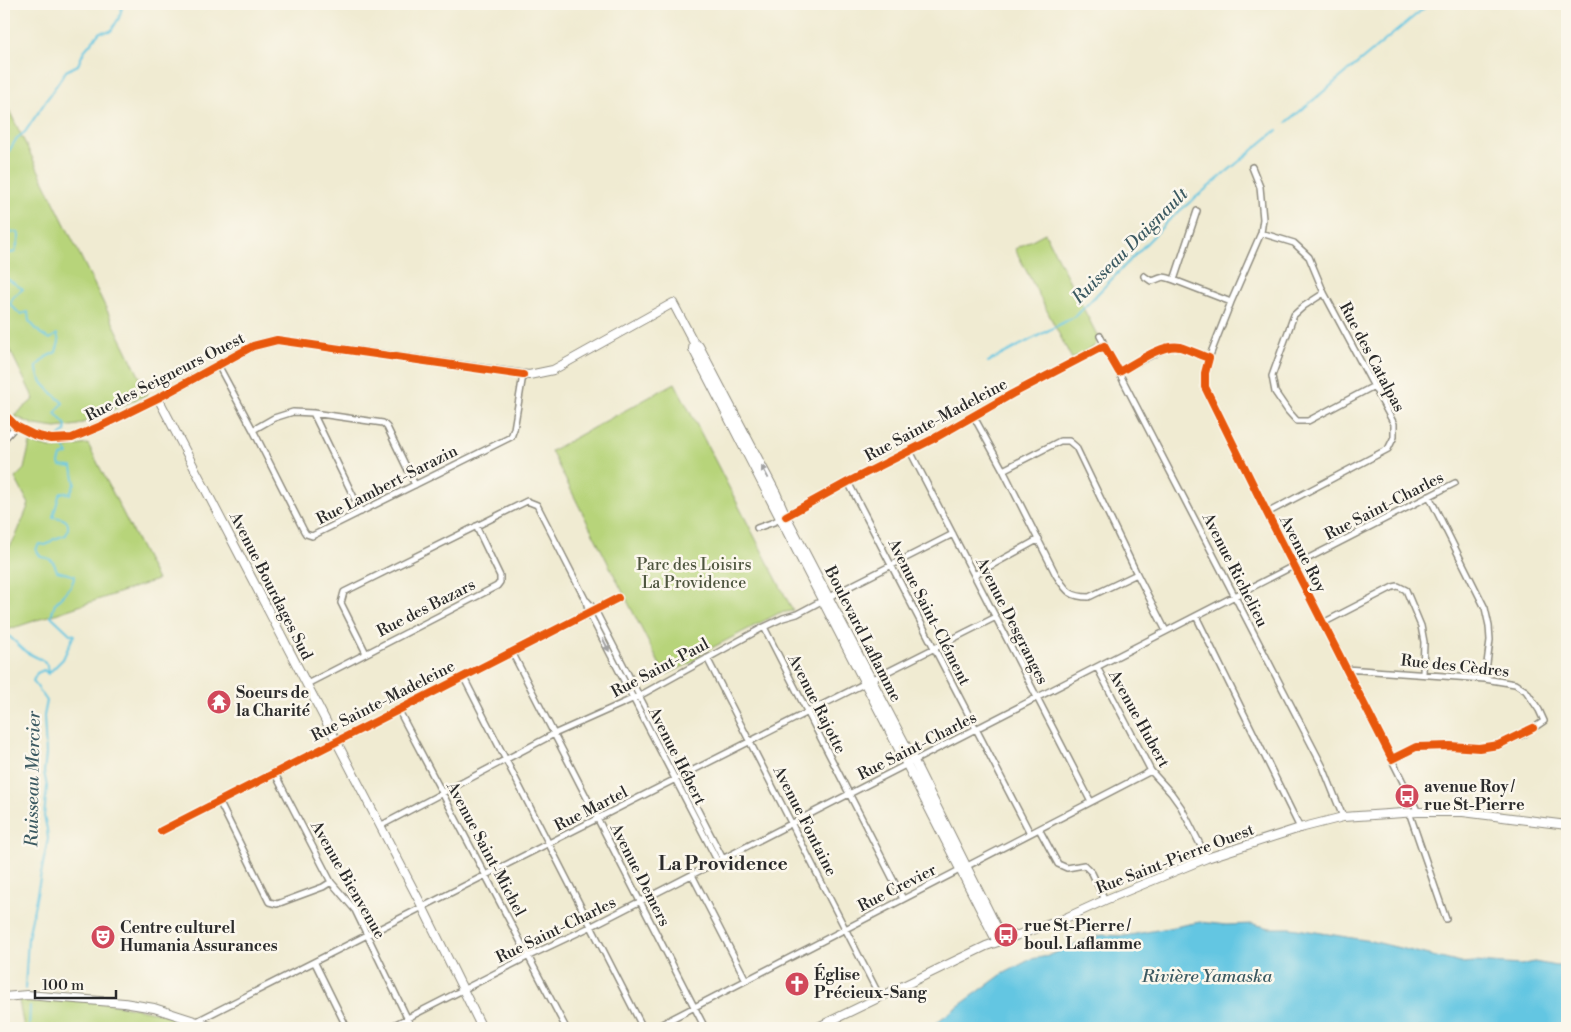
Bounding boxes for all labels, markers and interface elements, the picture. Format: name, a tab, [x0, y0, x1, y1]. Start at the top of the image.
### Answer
water label: Ruisseau Daignault	[1066, 182, 1194, 310]
street label: Rue des Catalpas	[1335, 299, 1409, 415]
street label: Rue des Seigneurs Ouest	[82, 328, 248, 426]
street label: Rue Sainte-Madeleine	[861, 374, 1011, 466]
street label: Rue Lambert-Sarazin	[313, 440, 461, 529]
one-way arrow	[761, 464, 769, 479]
street label: Rue Saint-Charles	[1321, 467, 1447, 545]
street label: Avenue Bourdages Sud	[225, 508, 317, 663]
street label: Avenue Richelieu	[1197, 509, 1272, 630]
street label: Avenue Roy	[1275, 511, 1331, 596]
street label: Avenue Saint-Clément	[883, 535, 975, 689]
street label: Avenue Desgranges	[971, 553, 1053, 688]
park label: Parc des Loisirs La Providence	[637, 555, 751, 593]
street label: Boulevard Laflamme	[820, 562, 906, 705]
street label: Rue des Bazars	[373, 575, 479, 641]
street label: Rue Saint-Paul	[608, 634, 712, 702]
one-way arrow	[602, 638, 610, 652]
street label: Avenue Rajotte	[783, 650, 851, 757]
street label: Rue des Cèdres	[1400, 650, 1510, 682]
street label: Rue Sainte-Madeleine	[308, 656, 458, 746]
street label: Avenue Hubert	[1104, 666, 1174, 771]
place label: Soeurs de la Charité	[236, 683, 311, 721]
temple icon: Soeurs de la Charité	[206, 689, 232, 715]
street label: Avenue Hébert	[643, 703, 710, 809]
street label: Rue Saint-Charles	[854, 707, 980, 785]
water label: Ruisseau Mercier	[20, 710, 46, 848]
street label: Avenue Fontaine	[768, 762, 841, 879]
street label: Avenue Saint-Michel	[442, 777, 530, 920]
place label: avenue Roy / rue St-Pierre	[1424, 777, 1525, 815]
street label: Rue Martel	[551, 782, 631, 836]
bus stop icon: avenue Roy / rue St-Pierre	[1394, 783, 1420, 809]
street label: Avenue Bienvenue	[306, 817, 390, 942]
street label: Avenue Demers	[605, 819, 674, 930]
street label: Rue Saint-Pierre Ouest	[1093, 819, 1257, 898]
district label: La Providence	[658, 852, 788, 876]
street label: Rue Crevier	[854, 860, 940, 916]
street label: Rue Saint-Charles	[493, 892, 619, 968]
place label: rue St-Pierre / boul. Laflamme	[1024, 916, 1142, 954]
place label: Centre culturel Humania Assurances	[120, 918, 278, 956]
bus stop icon: rue St-Pierre / boul. Laflamme	[993, 922, 1019, 948]
theatre icon: Centre culturel Humania Assurances	[90, 924, 116, 950]
place label: Église Précieux-Sang	[814, 963, 928, 1003]
water label: Rivière Yamaska	[1141, 965, 1273, 988]
scale bar	[35, 967, 116, 999]
church icon: Église Précieux-Sang	[784, 971, 810, 997]
text: 100 m	[42, 976, 84, 995]

